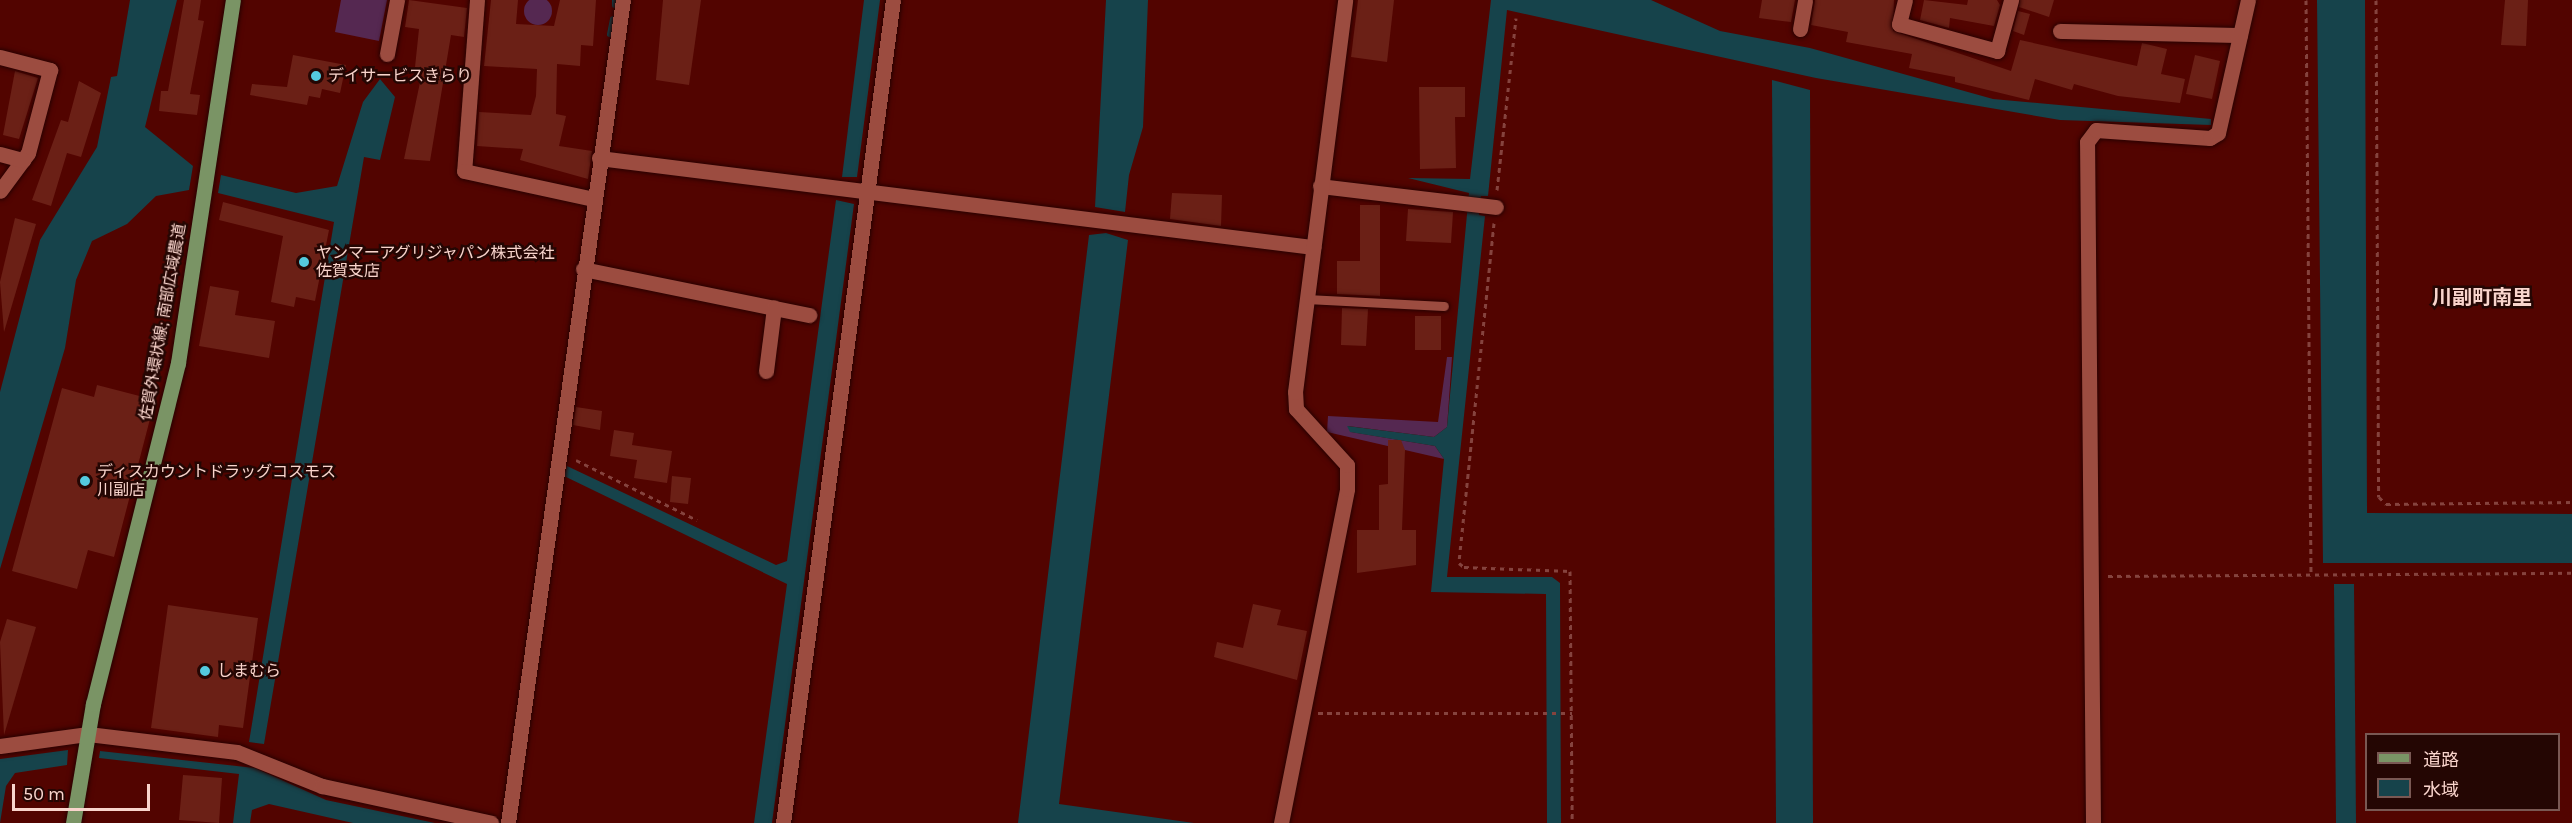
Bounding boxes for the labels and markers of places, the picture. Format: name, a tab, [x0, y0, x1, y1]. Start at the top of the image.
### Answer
place label: デイサービスきらり	[328, 66, 472, 86]
marker: デイサービスきらり	[309, 69, 323, 83]
place label: ヤンマーアグリジャパン株式会社 佐賀支店	[316, 243, 556, 281]
marker: ヤンマーアグリジャパン株式会社 佐賀支店	[297, 255, 311, 269]
place label: ディスカウントドラッグコスモス 川副店	[97, 462, 337, 500]
marker: ディスカウントドラッグコスモス 川副店	[78, 474, 92, 488]
place label: しまむら	[217, 661, 281, 681]
marker: しまむら	[198, 664, 212, 678]

